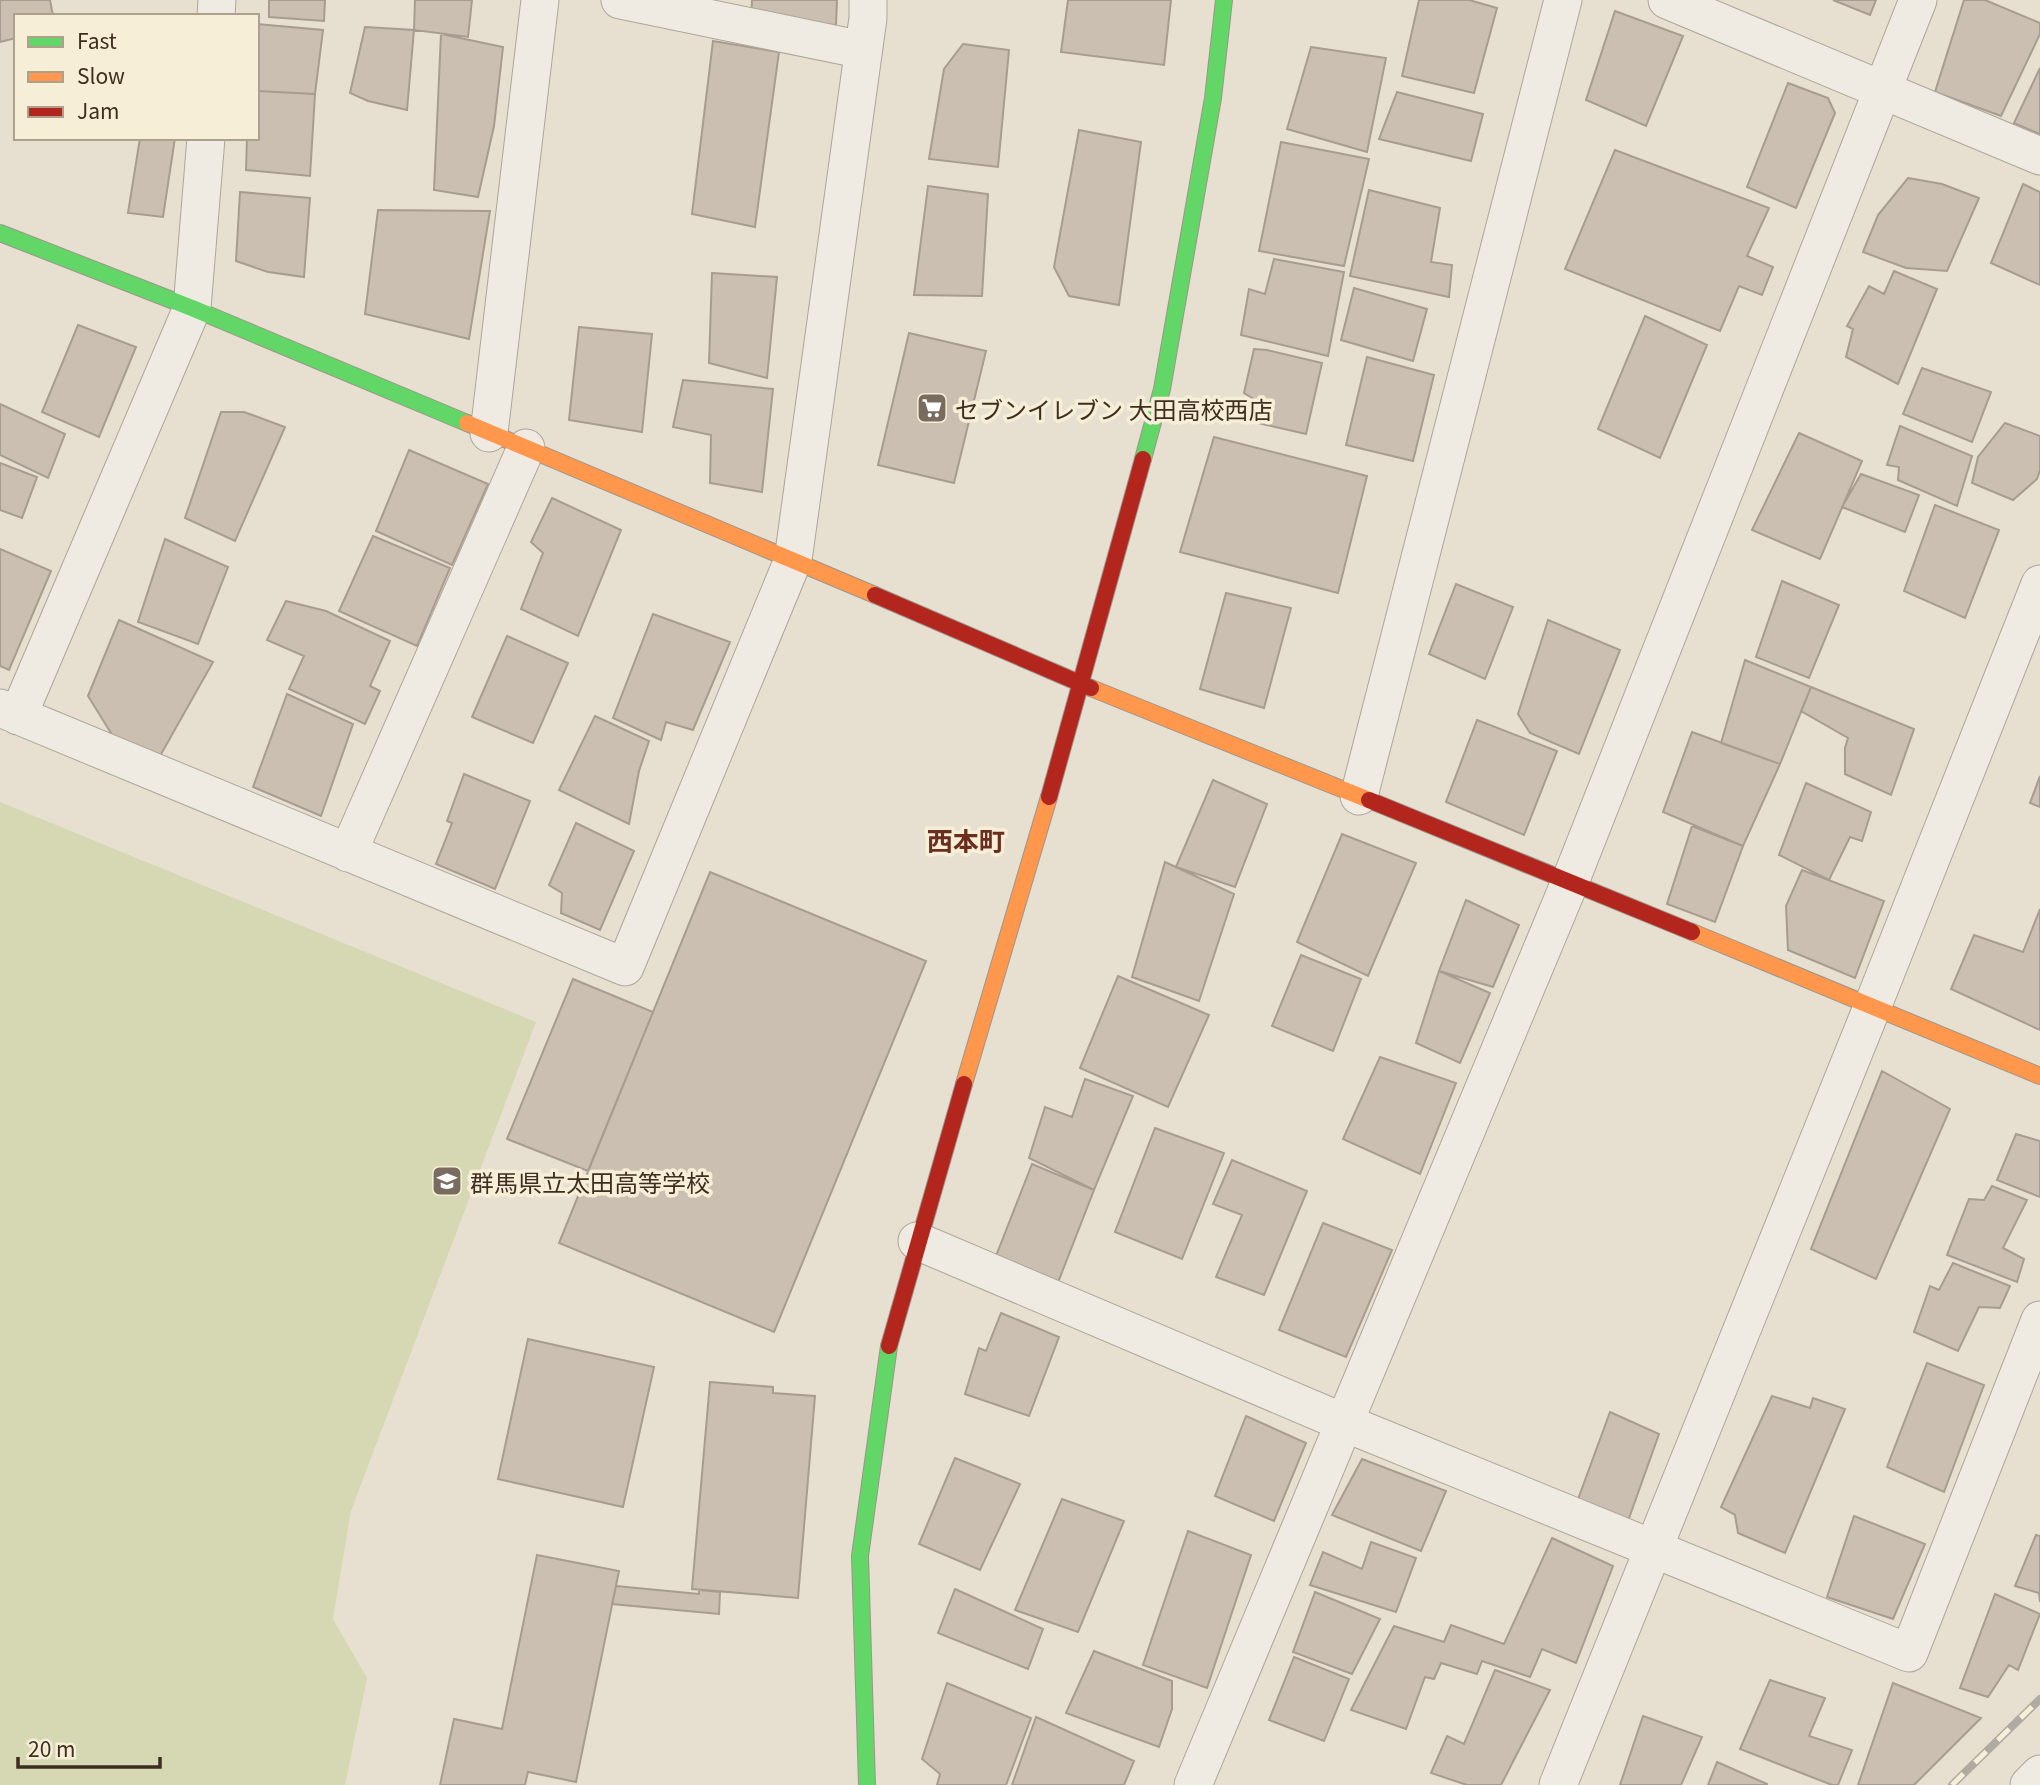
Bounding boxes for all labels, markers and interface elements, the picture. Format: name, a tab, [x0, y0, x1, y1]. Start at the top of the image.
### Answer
legend	[14, 14, 259, 140]
text: Fast	[77, 25, 117, 55]
text: Slow	[77, 60, 125, 90]
text: Jam	[77, 95, 120, 125]
supermarket icon: セブンイレブン 大田高校西店	[915, 391, 949, 425]
place label: セブンイレブン 大田高校西店	[955, 391, 1272, 426]
district label: 西本町	[927, 821, 1005, 858]
school or university icon: 群馬県立太田高等学校	[430, 1164, 464, 1198]
place label: 群馬県立太田高等学校	[470, 1164, 710, 1199]
scale bar	[18, 1726, 159, 1770]
text: 20 m	[28, 1733, 75, 1763]

